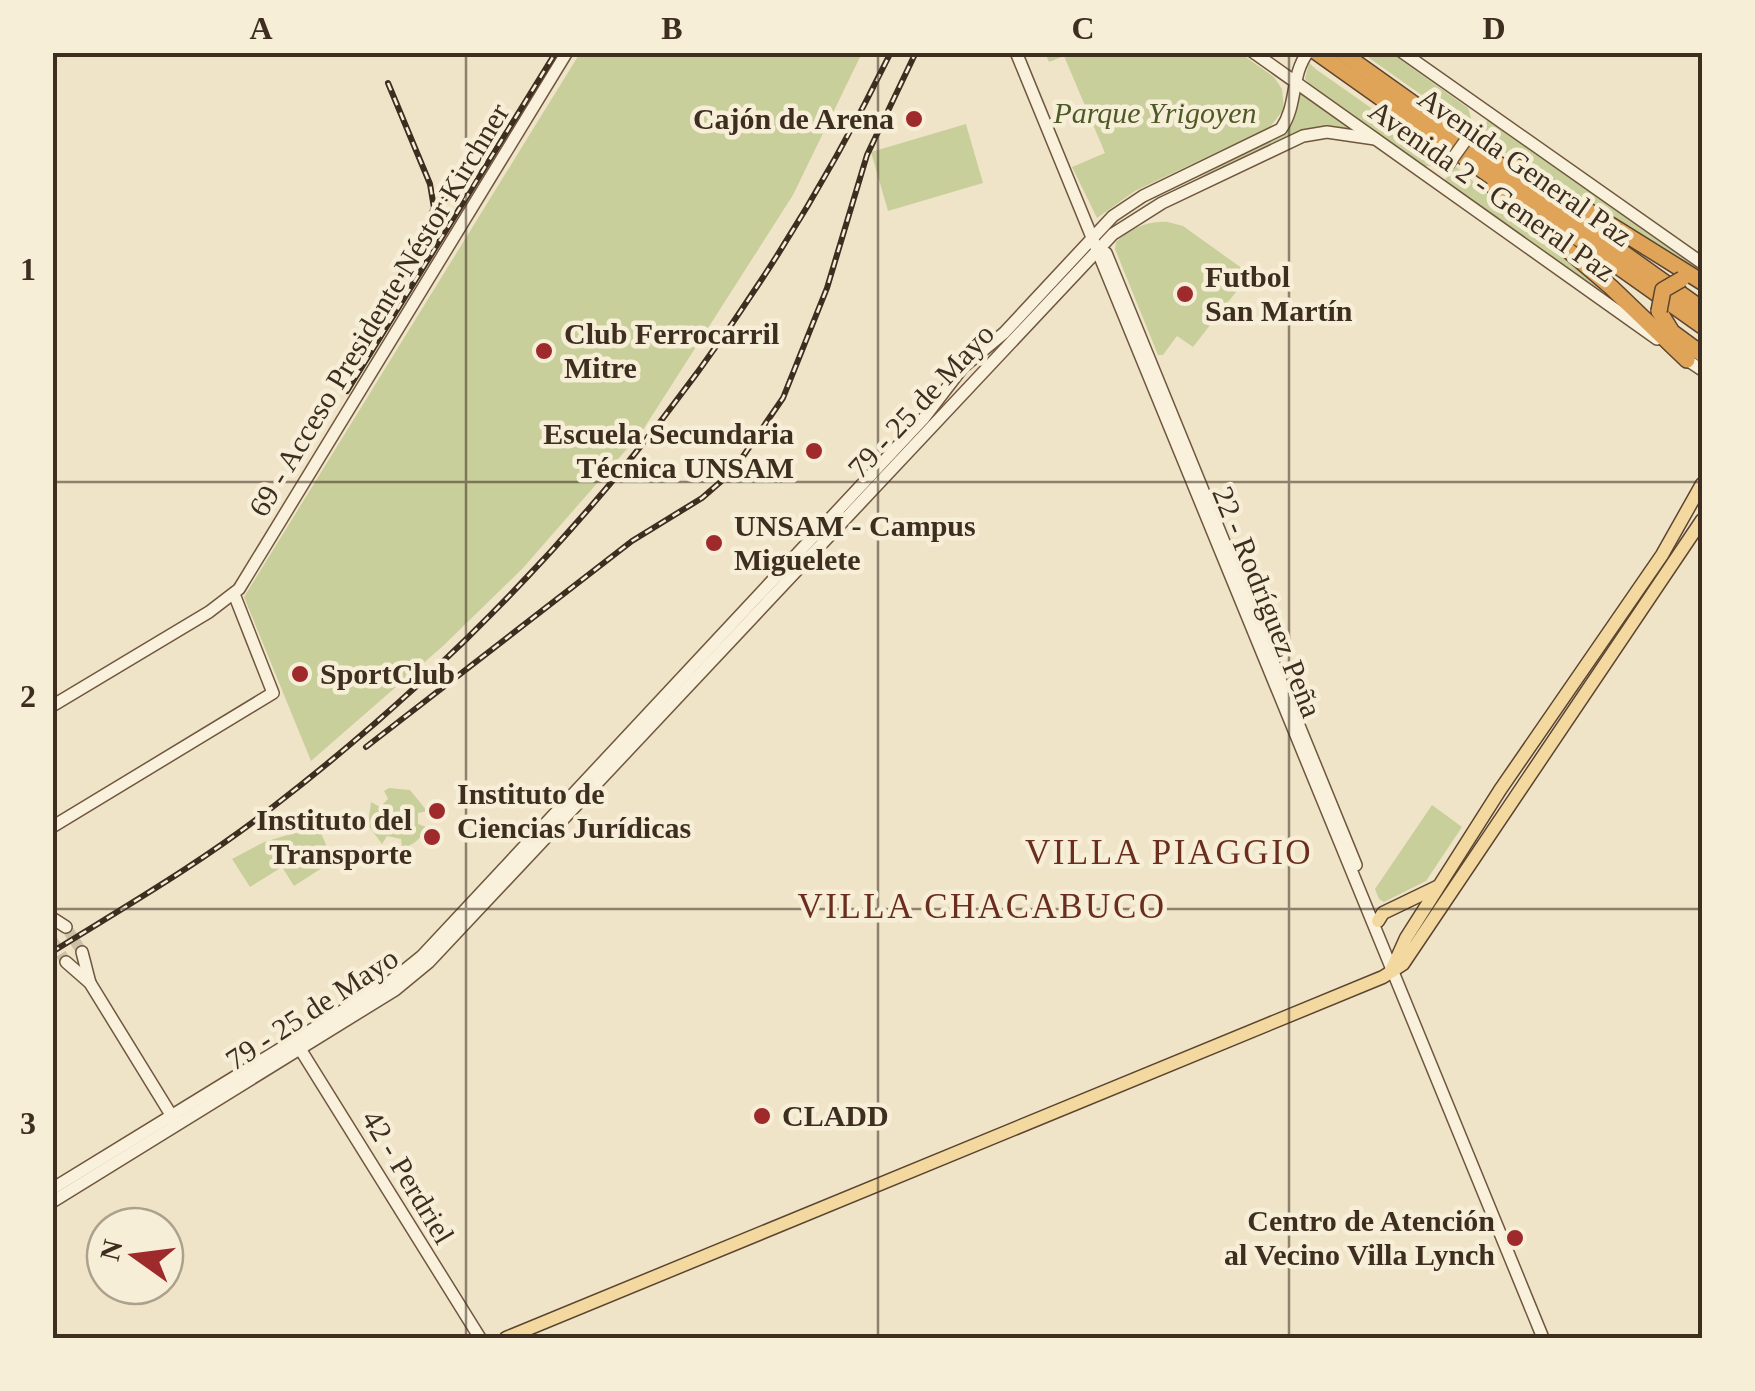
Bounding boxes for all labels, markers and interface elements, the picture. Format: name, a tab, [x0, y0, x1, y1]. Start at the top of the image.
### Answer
text: A	[249, 10, 273, 46]
text: B	[661, 10, 683, 46]
text: C	[1071, 10, 1095, 46]
text: D	[1482, 10, 1506, 46]
street label: Avenida General Paz	[1412, 81, 1638, 253]
street label: Avenida 2 - General Paz	[1363, 93, 1622, 288]
park label: Parque Yrigoyen	[1052, 96, 1257, 129]
street label: 69 - Acceso Presidente Néstor Kirchner	[242, 97, 515, 522]
place label: Cajón de Arena	[693, 102, 894, 135]
marker: Cajón de Arena	[903, 108, 925, 130]
text: 1	[20, 251, 36, 287]
place label: Futbol San Martín	[1205, 260, 1353, 327]
marker: Futbol San Martín	[1174, 283, 1196, 305]
place label: Club Ferrocarril Mitre	[564, 317, 779, 384]
street label: 79 - 25 de Mayo	[841, 317, 1000, 484]
marker: Club Ferrocarril Mitre	[533, 340, 555, 362]
place label: Escuela Secundaria Técnica UNSAM	[543, 417, 794, 484]
marker: Escuela Secundaria Técnica UNSAM	[803, 440, 825, 462]
street label: 22 - Rodríguez Peña	[1206, 482, 1329, 722]
place label: UNSAM - Campus Miguelete	[734, 509, 976, 576]
marker: UNSAM - Campus Miguelete	[703, 532, 725, 554]
place label: SportClub	[320, 657, 455, 690]
marker: SportClub	[289, 663, 311, 685]
text: 2	[20, 678, 36, 714]
place label: Instituto de Ciencias Jurídicas	[457, 777, 691, 844]
marker: Instituto de Ciencias Jurídicas	[426, 800, 448, 822]
place label: Instituto del Transporte	[256, 803, 412, 870]
marker: Instituto del Transporte	[421, 826, 443, 848]
district label: VILLA PIAGGIO	[1025, 833, 1313, 872]
district label: VILLA CHACABUCO	[797, 887, 1167, 926]
street label: 79 - 25 de Mayo	[220, 941, 404, 1076]
place label: CLADD	[782, 1099, 889, 1132]
street label: 42 - Perdriel	[356, 1104, 461, 1250]
text: 3	[20, 1105, 36, 1141]
marker: CLADD	[751, 1105, 773, 1127]
place label: Centro de Atención al Vecino Villa Lynch	[1224, 1204, 1495, 1271]
north arrow	[85, 1206, 185, 1306]
marker: Centro de Atención al Vecino Villa Lynch	[1504, 1227, 1526, 1249]
text: N	[94, 1237, 129, 1264]

